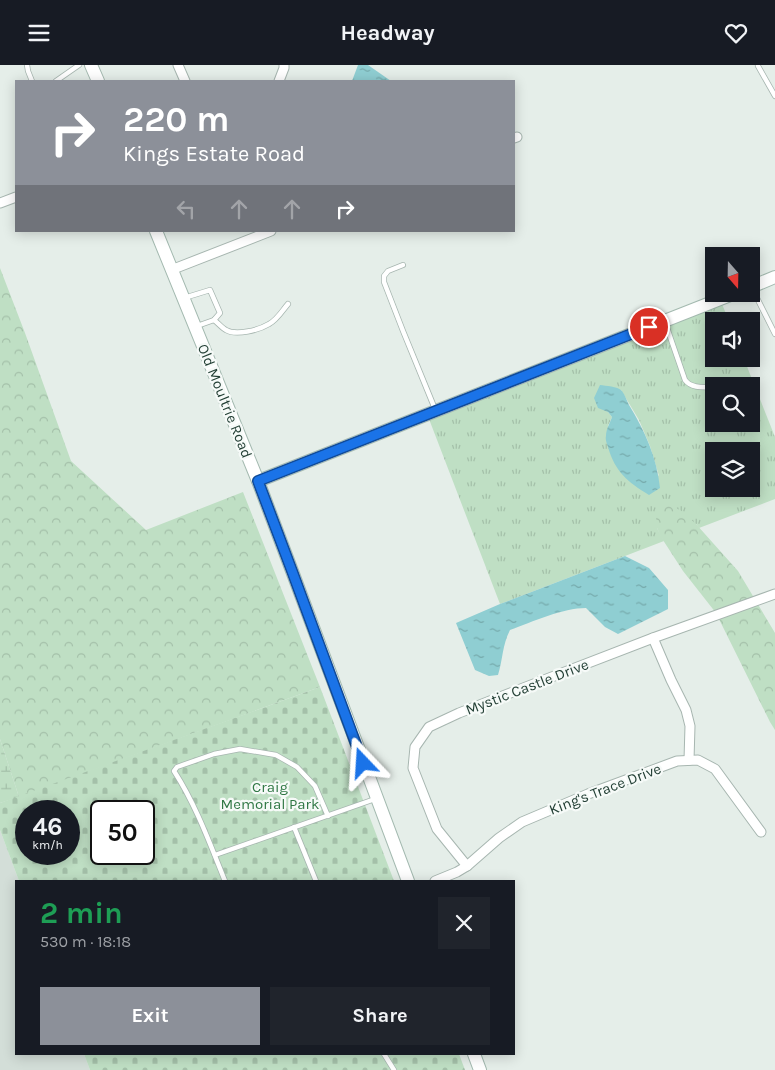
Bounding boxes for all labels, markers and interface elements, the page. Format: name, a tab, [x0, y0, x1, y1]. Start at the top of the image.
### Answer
icon: menu	[25, 19, 53, 47]
icon: heart	[722, 19, 750, 47]
text: Headway	[340, 20, 435, 46]
text: 220 m	[123, 99, 230, 140]
icon: right	[40, 100, 105, 165]
text: Kings Estate Road	[123, 141, 305, 167]
icon: left	[172, 195, 200, 223]
icon: ahead	[225, 195, 253, 223]
icon: ahead	[278, 195, 306, 223]
icon: right	[331, 195, 359, 223]
north arrow	[705, 247, 760, 303]
map controls	[705, 247, 760, 497]
pin	[628, 306, 670, 348]
button: sound	[705, 312, 760, 367]
icon: arrive	[635, 313, 663, 341]
street label: Old Moultrie Road	[194, 341, 256, 461]
button: search	[705, 377, 760, 432]
button: layers	[705, 442, 760, 497]
street label: Mystic Castle Drive	[463, 655, 591, 719]
position arrow	[336, 736, 388, 788]
street label: King's Trace Drive	[546, 759, 664, 819]
park label: Craig Memorial Park	[221, 778, 319, 813]
speed limit sign: 50	[90, 800, 155, 865]
text: 46	[32, 812, 63, 841]
text: km/h	[32, 838, 63, 852]
text: 2 min	[40, 895, 123, 931]
button: close	[438, 897, 490, 949]
text: 530 m · 18:18	[40, 932, 131, 951]
button: Exit	[40, 987, 260, 1045]
button: Share	[270, 987, 490, 1045]

